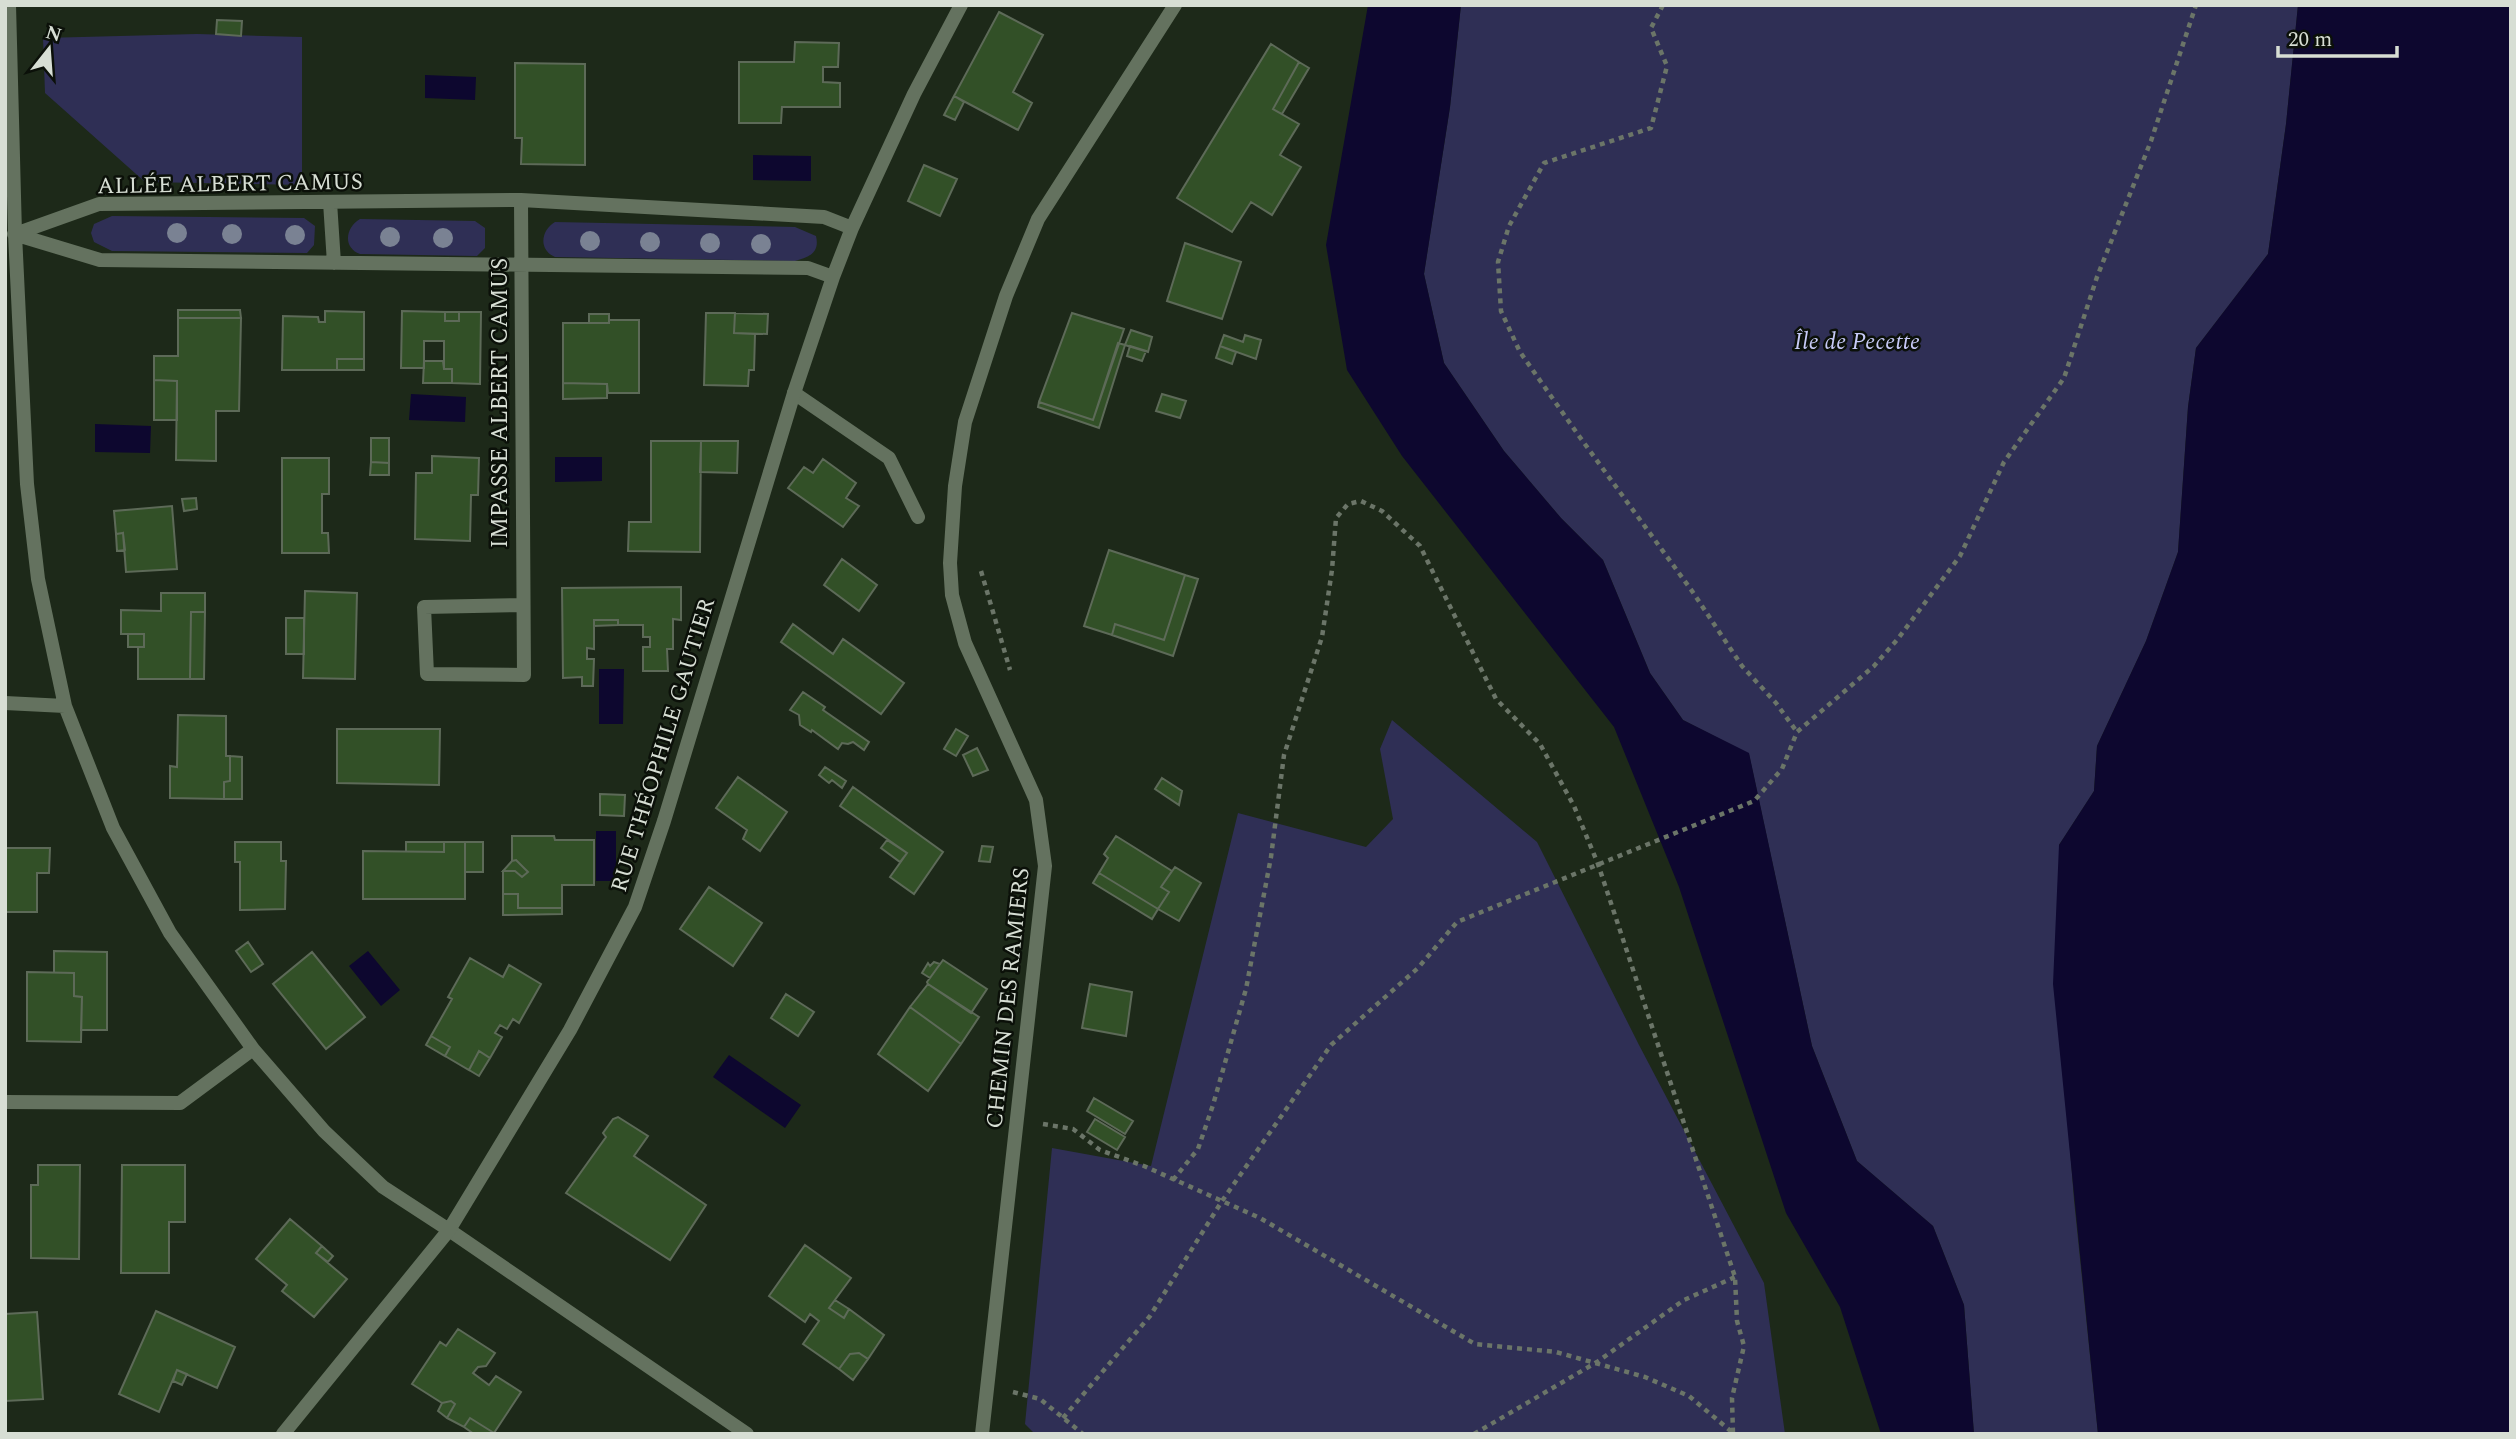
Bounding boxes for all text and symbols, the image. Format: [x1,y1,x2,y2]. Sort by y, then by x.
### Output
north arrow [14,14,84,84]
scale bar [2278,14,2397,58]
text: N [42,18,65,50]
text: 20 m [2288,24,2332,56]
street label: ALLÉE ALBERT CAMUS [97,165,363,204]
street label: IMPASSE ALBERT CAMUS [483,258,518,548]
park label: Île de Pecette [1794,325,1920,360]
street label: RUE THÉOPHILE GAUTIER [602,593,725,897]
street label: CHEMIN DES RAMIERS [977,866,1040,1130]

